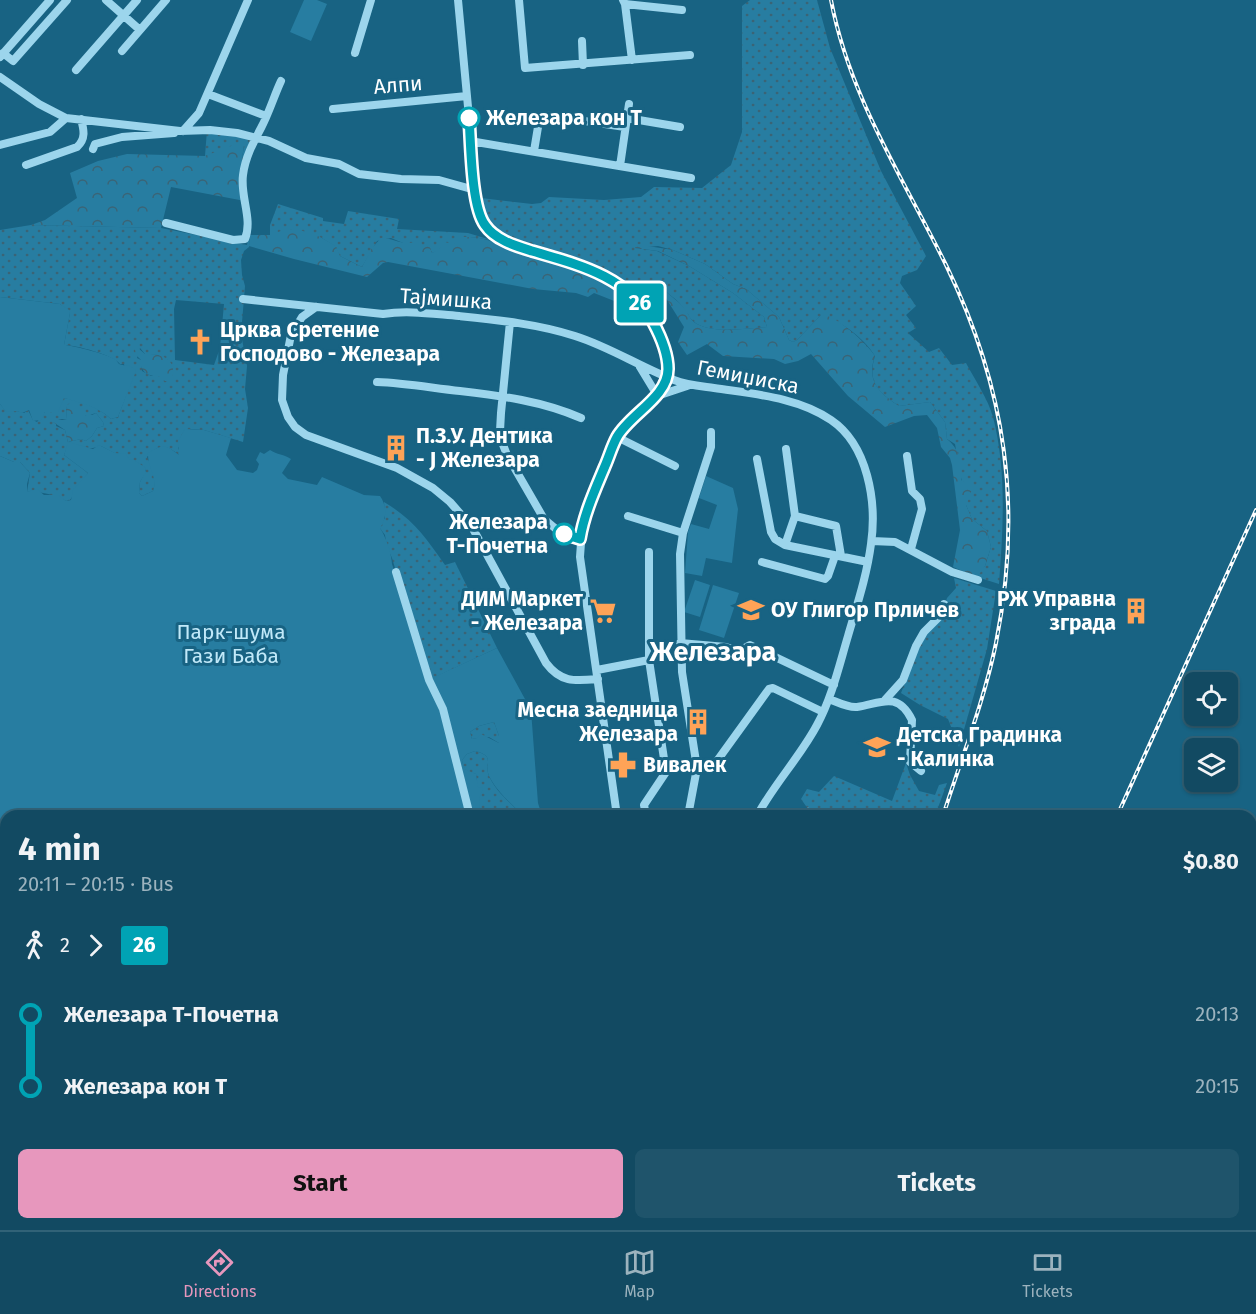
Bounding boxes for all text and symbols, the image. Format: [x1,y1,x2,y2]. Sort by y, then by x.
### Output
street label: Алпи [372,70,424,100]
place label: Железара кон Т [485,105,642,131]
marker: Железара кон Т [458,107,480,129]
street label: Тајмишка [399,283,493,315]
line badge: 26 [613,284,667,322]
text: 26 [629,290,651,316]
place label: Црква Сретение Господово - Железара [220,317,440,367]
church icon: Црква Сретение Господово - Железара [185,327,215,357]
street label: Гемиџиска [695,354,801,400]
place label: П.З.У. Дентика - Ј Железара [416,423,553,473]
building icon: П.З.У. Дентика - Ј Железара [381,433,411,463]
place label: Железара Т-Почетна [447,509,548,559]
marker: Железара Т-Почетна [553,523,575,545]
place label: ДИМ Маркет - Железара [461,586,584,636]
place label: РЖ Управна зграда [997,586,1116,636]
school or university icon: ОУ Глигор Прличев [736,595,766,625]
supermarket icon: ДИМ Маркет - Железара [588,596,618,626]
building icon: РЖ Управна зграда [1121,596,1151,626]
place label: ОУ Глигор Прличев [771,597,959,623]
park label: Парк-шума Гази Баба [176,619,286,669]
district label: Железара [649,636,777,668]
map controls [1184,672,1238,792]
button: locate [1184,672,1238,726]
place label: Месна заедница Железара [518,697,678,747]
building icon: Месна заедница Железара [683,707,713,737]
place label: Детска Градинка - Калинка [896,722,1062,772]
school or university icon: Детска Градинка - Калинка [862,732,892,762]
button: layers [1184,738,1238,792]
pharmacy icon: Вивалек [608,750,638,780]
place label: Вивалек [643,752,727,778]
text: 4 min [18,829,101,869]
text: $0.80 [1183,848,1239,875]
text: 20:11 – 20:15 · Bus [18,872,173,896]
icon: walk [18,929,51,962]
icon: forward [79,929,112,962]
text: 26 [133,932,156,958]
text: 2 [60,933,70,957]
text: Железара Т-Почетна [64,1001,279,1028]
text: 20:13 [1195,1002,1239,1026]
text: Железара кон Т [64,1073,227,1100]
text: 20:15 [1195,1074,1239,1098]
button: Start [18,1149,623,1218]
button: Tickets [635,1149,1239,1218]
tab: Directions [183,1246,257,1301]
tab: Map [623,1246,656,1301]
tab: Tickets [1022,1246,1073,1301]

